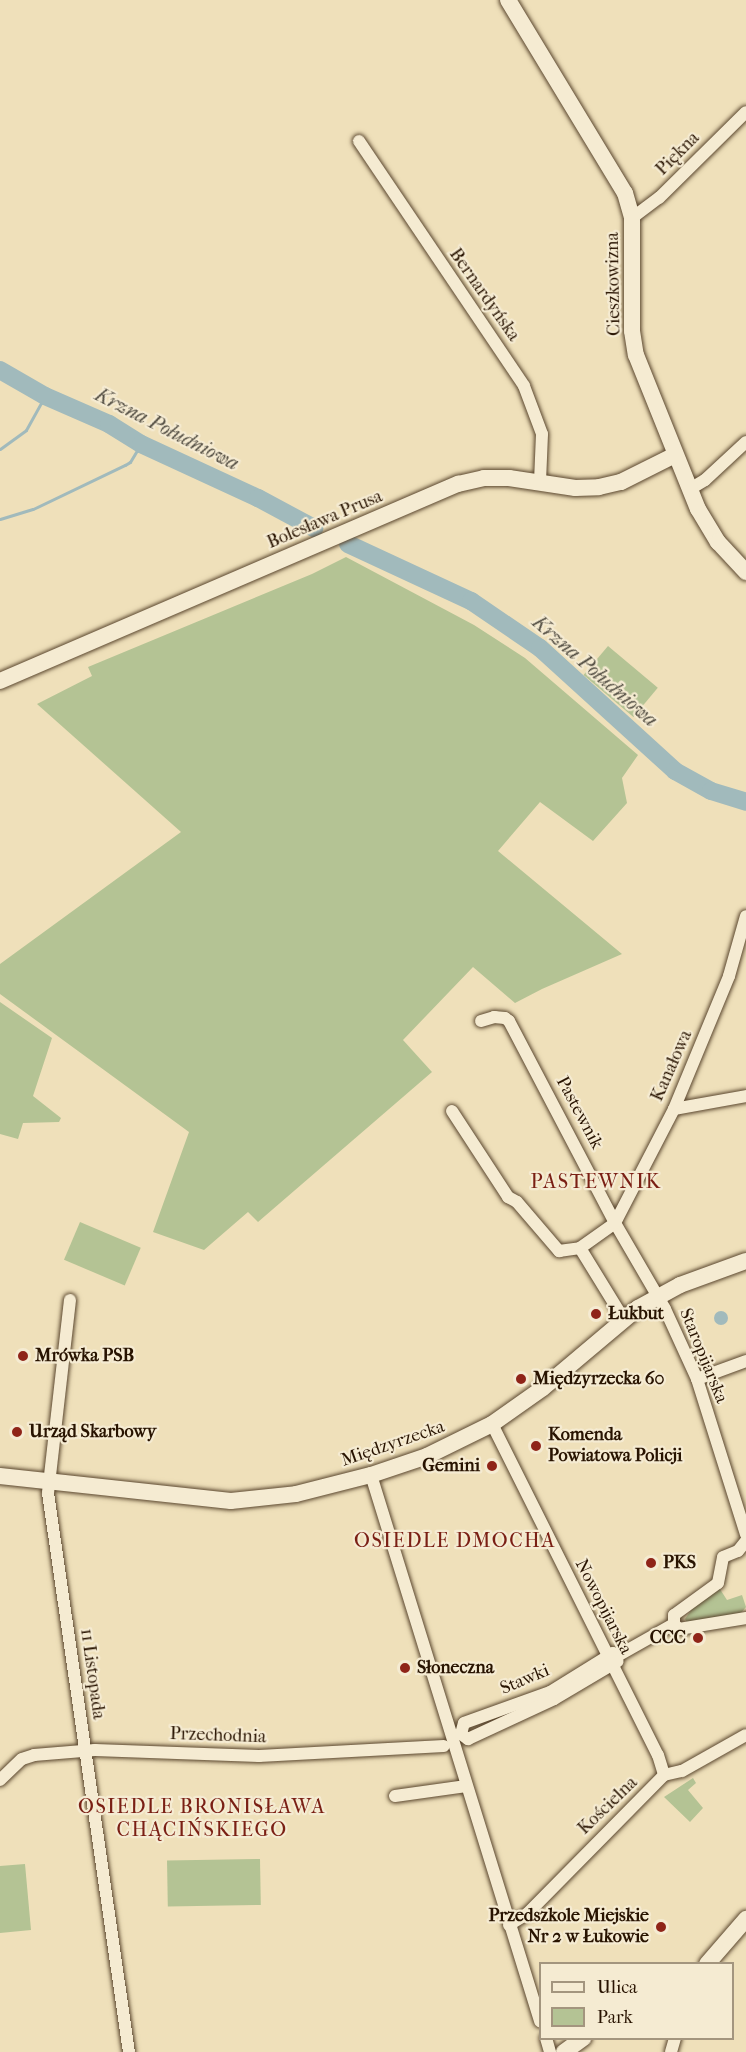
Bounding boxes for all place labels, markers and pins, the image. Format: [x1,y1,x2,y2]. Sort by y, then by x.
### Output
place label: Łukbut [608,1303,664,1325]
marker: Łukbut [589,1307,603,1321]
place label: Mrówka PSB [35,1345,134,1367]
marker: Mrówka PSB [16,1349,30,1363]
place label: Międzyrzecka 60 [533,1368,664,1390]
marker: Międzyrzecka 60 [514,1372,528,1386]
place label: Urząd Skarbowy [29,1421,156,1443]
marker: Urząd Skarbowy [10,1425,24,1439]
place label: Komenda Powiatowa Policji [548,1425,682,1468]
marker: Komenda Powiatowa Policji [529,1439,543,1453]
place label: Gemini [422,1455,480,1477]
marker: Gemini [485,1459,499,1473]
place label: PKS [663,1552,696,1574]
marker: PKS [644,1556,658,1570]
place label: CCC [650,1627,686,1649]
marker: CCC [691,1631,705,1645]
place label: Słoneczna [417,1657,494,1679]
marker: Słoneczna [398,1661,412,1675]
place label: Przedszkole Miejskie Nr 2 w Łukowie [488,1906,649,1948]
marker: Przedszkole Miejskie Nr 2 w Łukowie [654,1920,668,1934]

